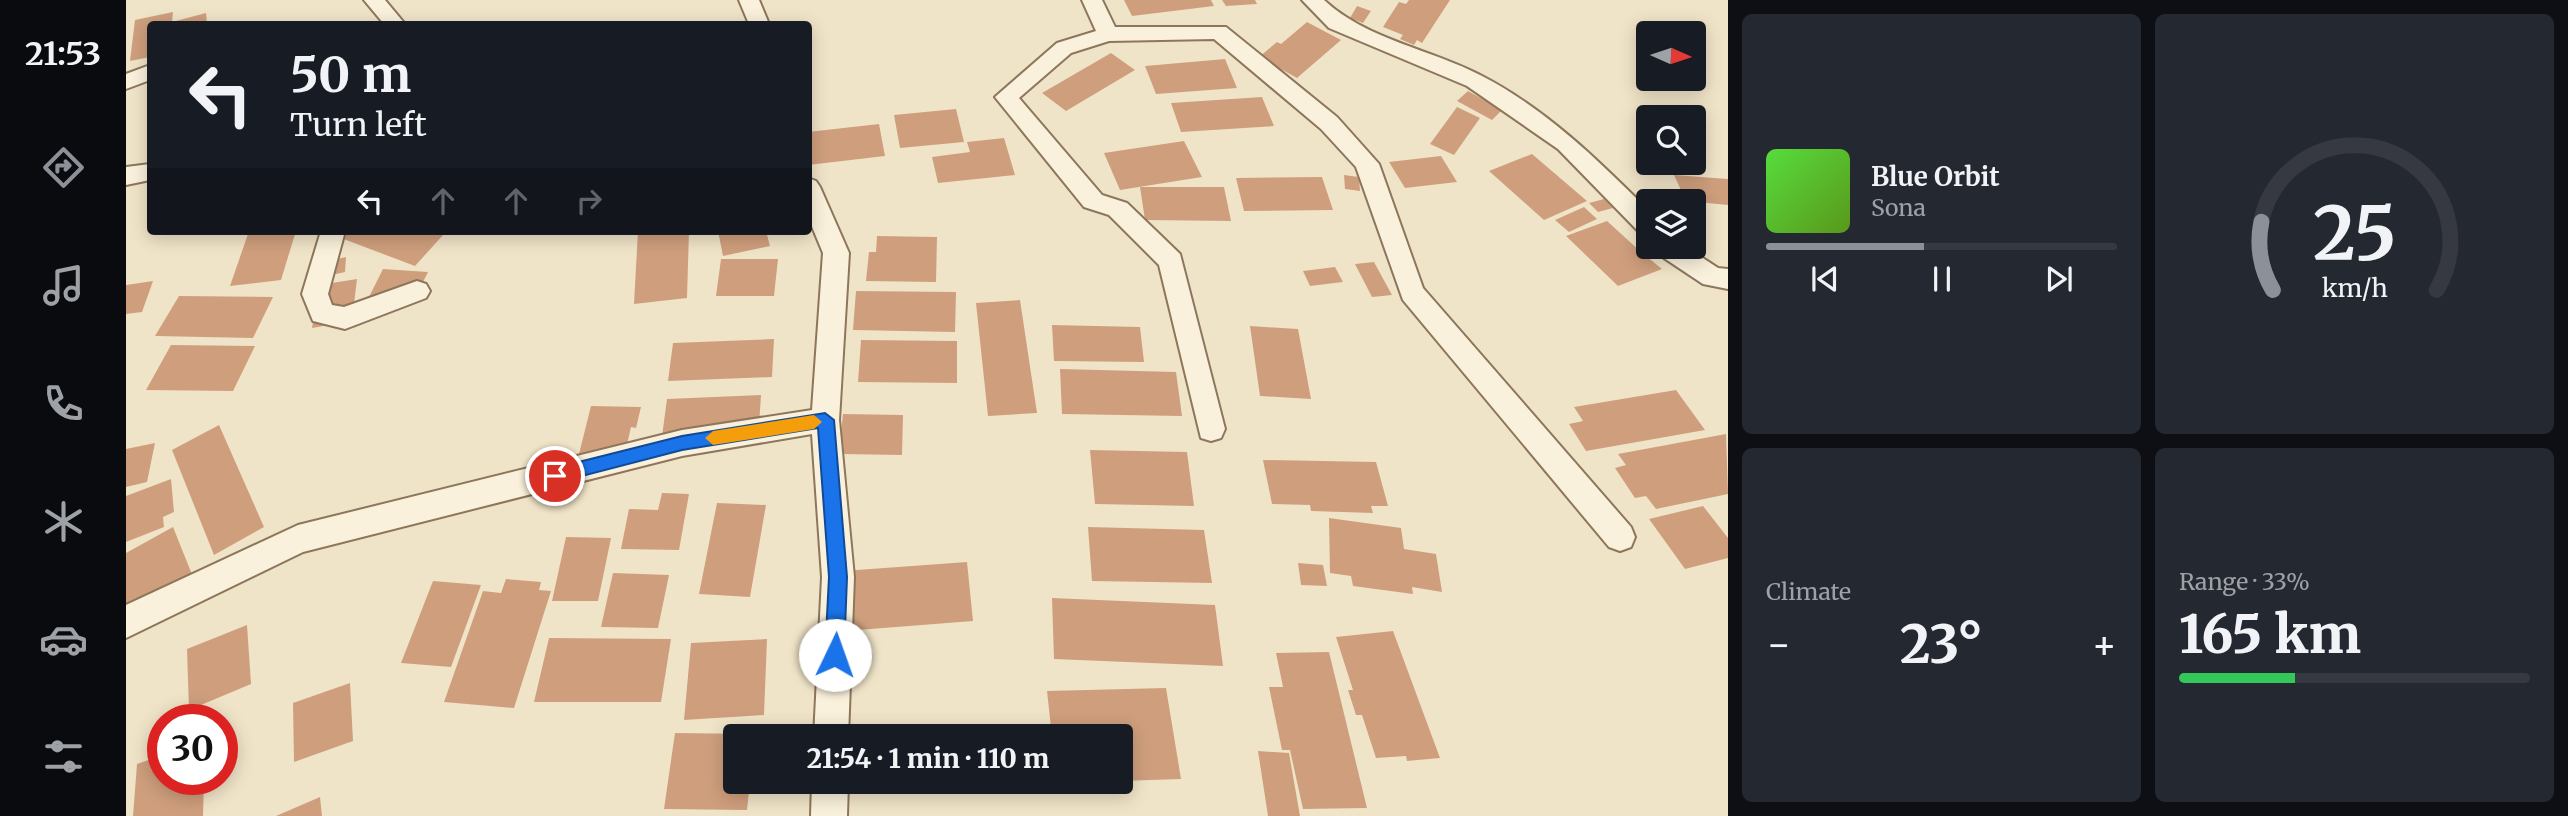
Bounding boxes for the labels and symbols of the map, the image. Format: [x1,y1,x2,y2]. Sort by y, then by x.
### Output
north arrow [1636,21,1706,91]
pin [525,446,585,506]
position arrow [798,618,872,692]
speed limit sign: 30 [147,704,238,795]

